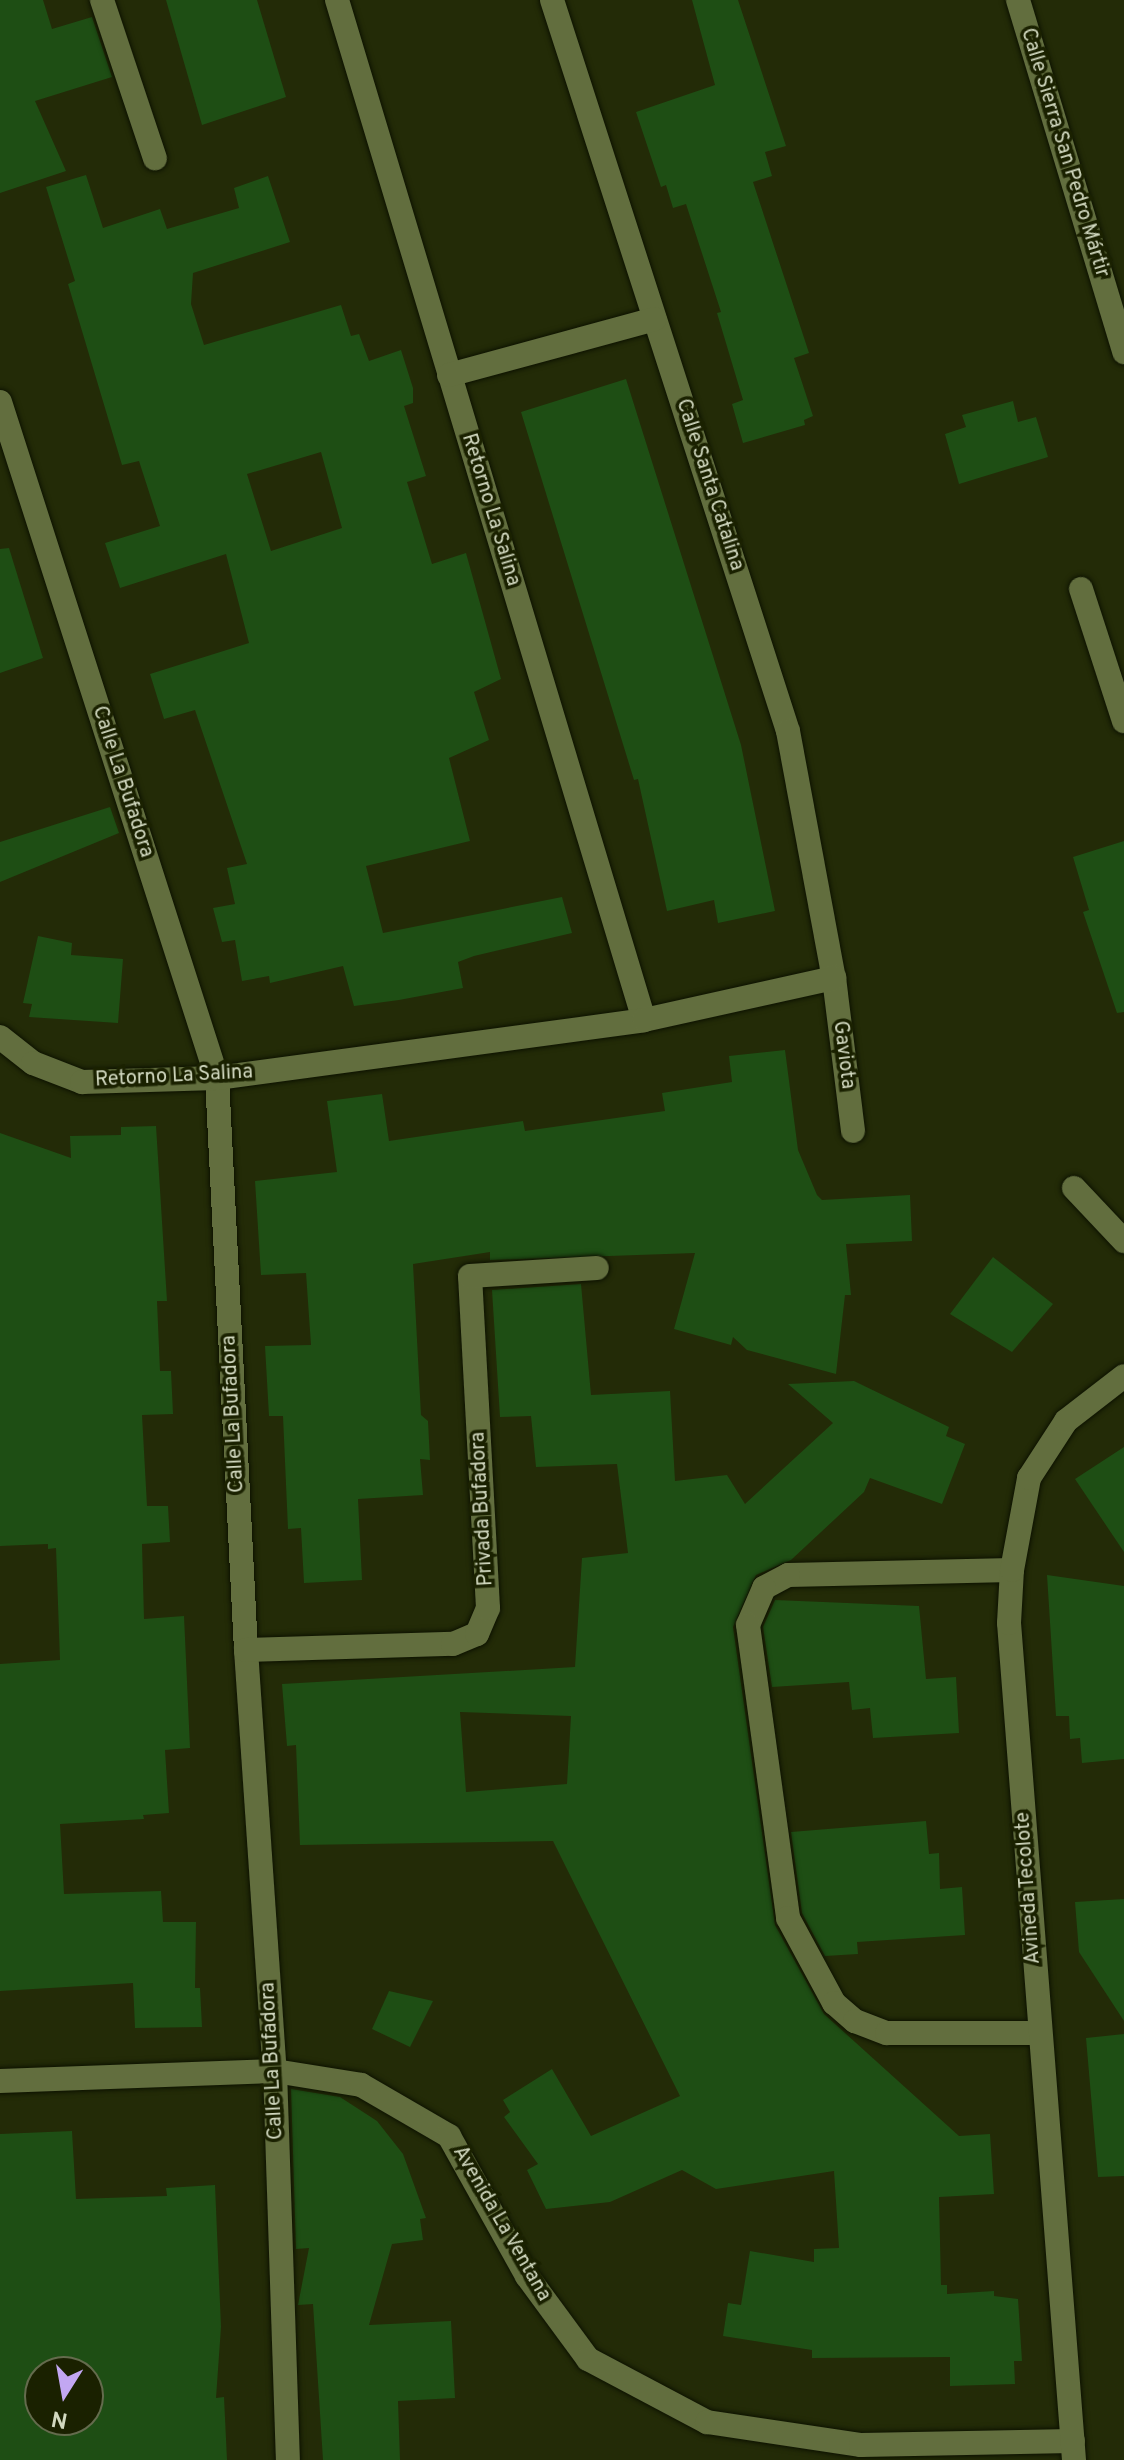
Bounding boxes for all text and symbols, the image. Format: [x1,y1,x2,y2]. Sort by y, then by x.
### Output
street label: Calle Sierra San Pedro Mártir [1015,26,1113,280]
street label: Calle Santa Catalina [670,396,748,574]
street label: Retorno La Salina [455,431,525,589]
street label: Calle La Bufadora [86,703,158,861]
street label: Gaviota [827,1020,859,1090]
street label: Retorno La Salina [94,1061,254,1093]
street label: Calle La Bufadora [218,1335,250,1493]
street label: Privada Bufadora [467,1431,499,1587]
street label: Avineda Tecolote [1012,1811,1046,1965]
street label: Calle La Bufadora [257,1982,289,2140]
street label: Avenida La Ventana [447,2142,555,2306]
north arrow [24,2356,104,2436]
text: N [49,2403,70,2433]

